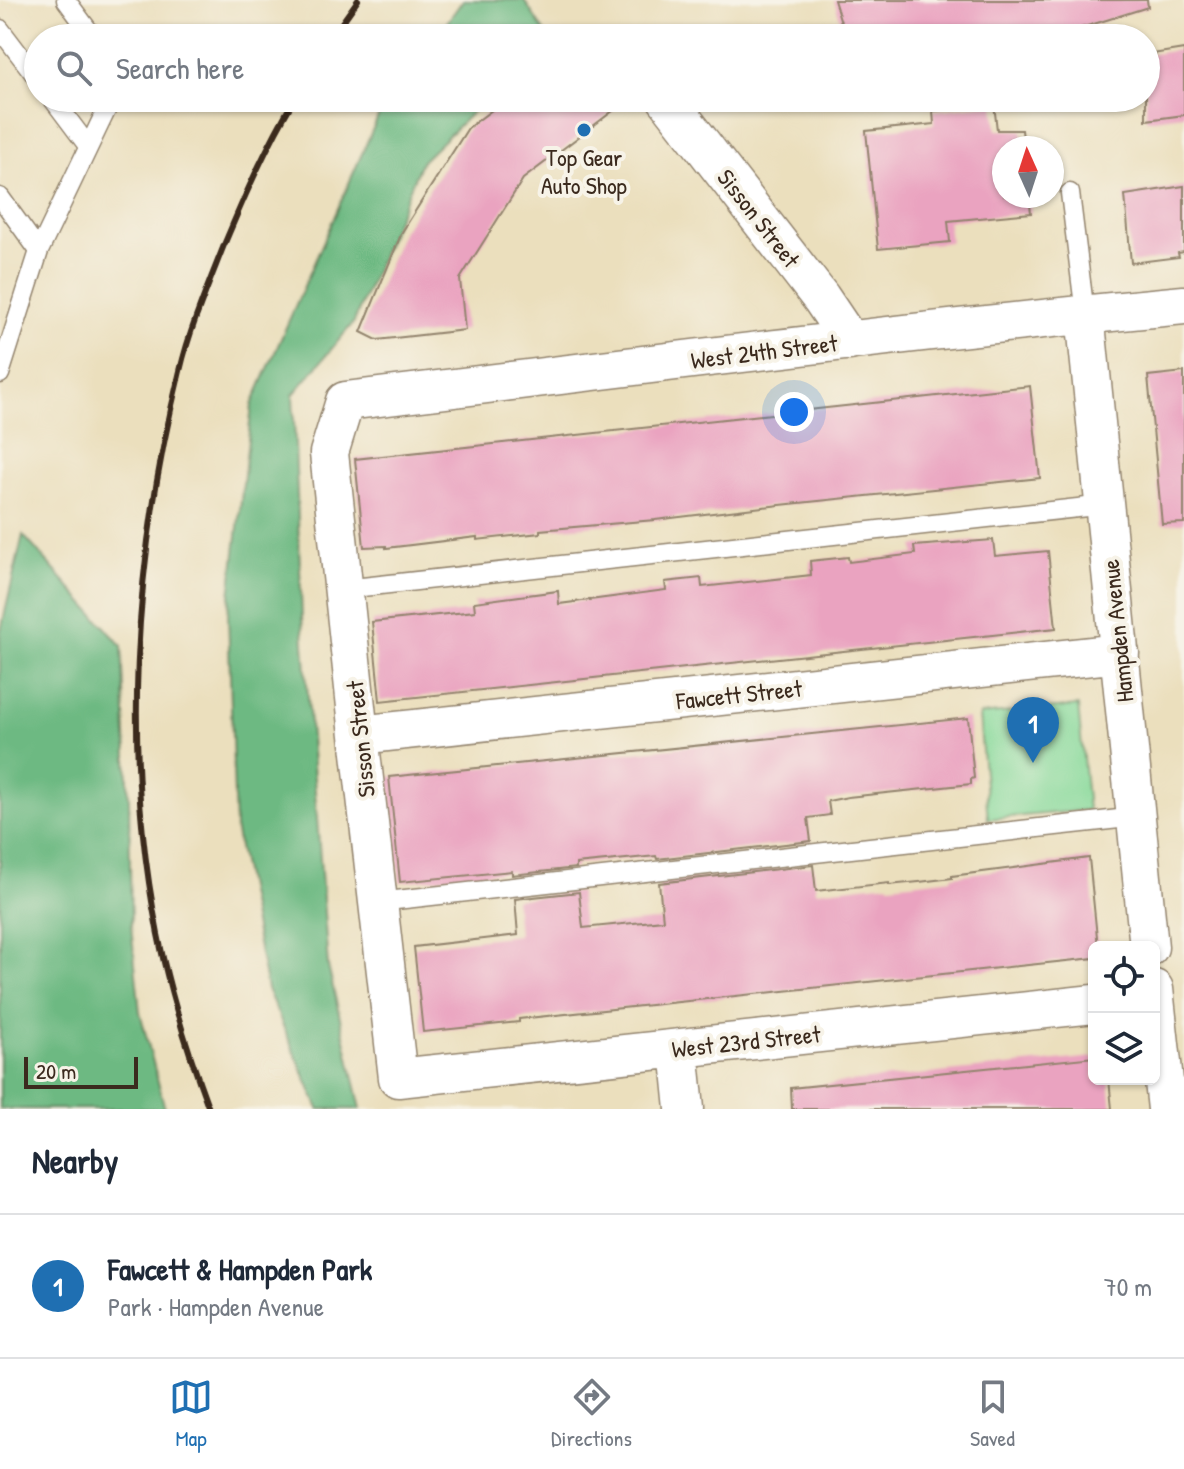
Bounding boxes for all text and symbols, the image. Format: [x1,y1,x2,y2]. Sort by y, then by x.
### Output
search box [24,24,1160,112]
icon: search [52,46,96,90]
text: Search here [116,48,244,88]
marker: Top Gear Auto Shop [575,121,593,139]
north arrow [992,136,1064,208]
place label: Top Gear Auto Shop [541,141,627,201]
street label: Sisson Street [710,162,808,274]
street label: West 24th Street [689,326,840,376]
your location [774,392,814,432]
street label: Hampden Avenue [1094,558,1140,704]
street label: Fawcett Street [674,671,804,717]
street label: Sisson Street [338,679,382,799]
pin: 1 [1007,697,1059,763]
map controls [1088,941,1160,1085]
button: locate [1088,941,1160,1013]
button: layers [1088,1013,1160,1085]
street label: West 23rd Street [670,1017,823,1065]
scale bar [24,1053,138,1089]
text: 20 m [36,1056,76,1086]
text: Nearby [32,1138,118,1184]
text: Fawcett & Hampden Park [108,1249,372,1289]
text: 1 [53,1269,63,1304]
text: 70 m [1104,1269,1152,1304]
text: Park · Hampden Avenue [108,1289,324,1324]
tab: Map [169,1375,213,1453]
tab: Directions [551,1375,632,1453]
tab: Saved [970,1375,1015,1453]

